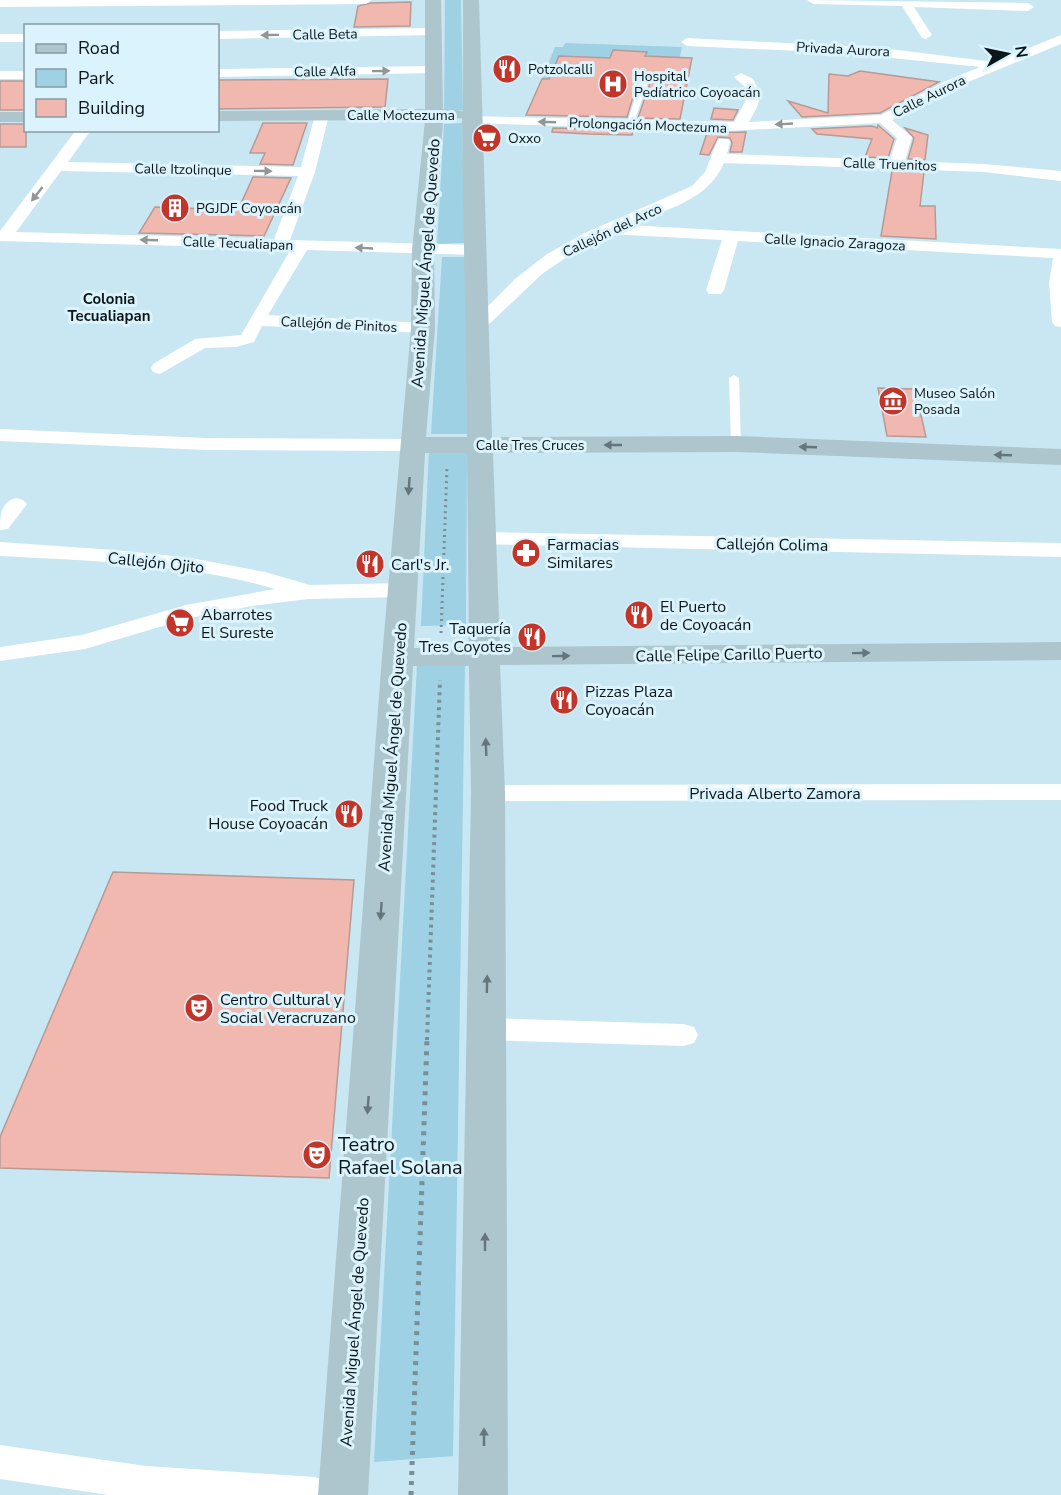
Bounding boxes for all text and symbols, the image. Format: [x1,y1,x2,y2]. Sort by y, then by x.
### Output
legend [24,24,219,132]
street label: Calle Beta [292,24,358,45]
north arrow [977,24,1037,84]
one-way arrow [260,30,279,39]
text: Road [78,36,120,60]
street label: Privada Aurora [796,38,890,61]
text: N [1009,44,1033,59]
restaurant icon: Potzolcalli [491,53,523,85]
place label: Potzolcalli [528,60,593,79]
street label: Calle Alfa [294,61,356,82]
text: Park [78,66,115,90]
one-way arrow [371,66,390,76]
place label: Hospital Pedíatrico Coyoacán [634,67,760,102]
hospital icon: Hospital Pedíatrico Coyoacán [597,68,629,100]
street label: Calle Aurora [890,71,969,122]
text: Building [78,96,145,120]
street label: Calle Moctezuma [347,106,455,125]
street label: Prolongación Moctezuma [569,113,727,138]
one-way arrow [538,117,557,126]
one-way arrow [775,120,794,129]
supermarket icon: Oxxo [471,122,503,154]
place label: Oxxo [508,129,541,148]
street label: Avenida Miguel Ángel de Quevedo [406,138,446,388]
street label: Calle Truenitos [843,153,938,176]
street label: Calle Itzolinque [134,159,232,180]
one-way arrow [254,167,273,176]
one-way arrow [30,186,43,202]
building icon: PGJDF Coyoacán [159,192,191,224]
place label: PGJDF Coyoacán [196,199,302,218]
street label: Callejón del Arco [559,199,665,262]
street label: Calle Ignacio Zaragoza [764,229,906,256]
street label: Calle Tecualiapan [182,232,294,255]
one-way arrow [139,235,158,245]
one-way arrow [355,243,374,252]
district label: Colonia Tecualiapan [67,289,151,326]
street label: Callejón de Pinitos [280,312,398,337]
place label: Museo Salón Posada [914,384,995,419]
museum icon: Museo Salón Posada [877,385,909,417]
street label: Calle Tres Cruces [476,436,585,455]
one-way arrow [603,440,622,450]
one-way arrow [798,442,817,451]
one-way arrow [993,450,1012,459]
one-way arrow [404,476,414,495]
street label: Callejón Colima [716,533,828,557]
place label: Farmacias Similares [547,534,619,574]
pharmacy icon: Farmacias Similares [510,537,542,569]
street label: Callejón Ojito [107,547,205,579]
restaurant icon: Carl's Jr. [354,548,386,580]
place label: Carl's Jr. [391,554,449,576]
place label: El Puerto de Coyoacán [660,596,751,636]
restaurant icon: El Puerto de Coyoacán [623,599,655,631]
place label: Abarrotes El Sureste [201,604,274,644]
supermarket icon: Abarrotes El Sureste [164,607,196,639]
place label: Taquería Tres Coyotes [419,618,511,658]
restaurant icon: Taquería Tres Coyotes [516,621,548,653]
street label: Avenida Miguel Ángel de Quevedo [373,622,413,872]
street label: Calle Felipe Carillo Puerto [635,642,823,668]
one-way arrow [851,648,870,658]
one-way arrow [551,651,570,661]
place label: Pizzas Plaza Coyoacán [585,681,673,721]
restaurant icon: Pizzas Plaza Coyoacán [548,684,580,716]
one-way arrow [482,737,491,756]
street label: Privada Alberto Zamora [689,783,861,805]
place label: Food Truck House Coyoacán [208,795,329,835]
restaurant icon: Food Truck House Coyoacán [333,798,365,830]
one-way arrow [376,901,385,920]
one-way arrow [482,974,492,993]
place label: Centro Cultural y Social Veracruzano [220,989,356,1029]
theatre icon: Centro Cultural y Social Veracruzano [183,992,215,1024]
one-way arrow [363,1096,373,1115]
place label: Teatro Rafael Solana [338,1131,463,1181]
theatre icon: Teatro Rafael Solana [301,1139,333,1171]
street label: Avenida Miguel Ángel de Quevedo [335,1197,375,1447]
one-way arrow [480,1232,490,1251]
one-way arrow [479,1427,489,1446]

